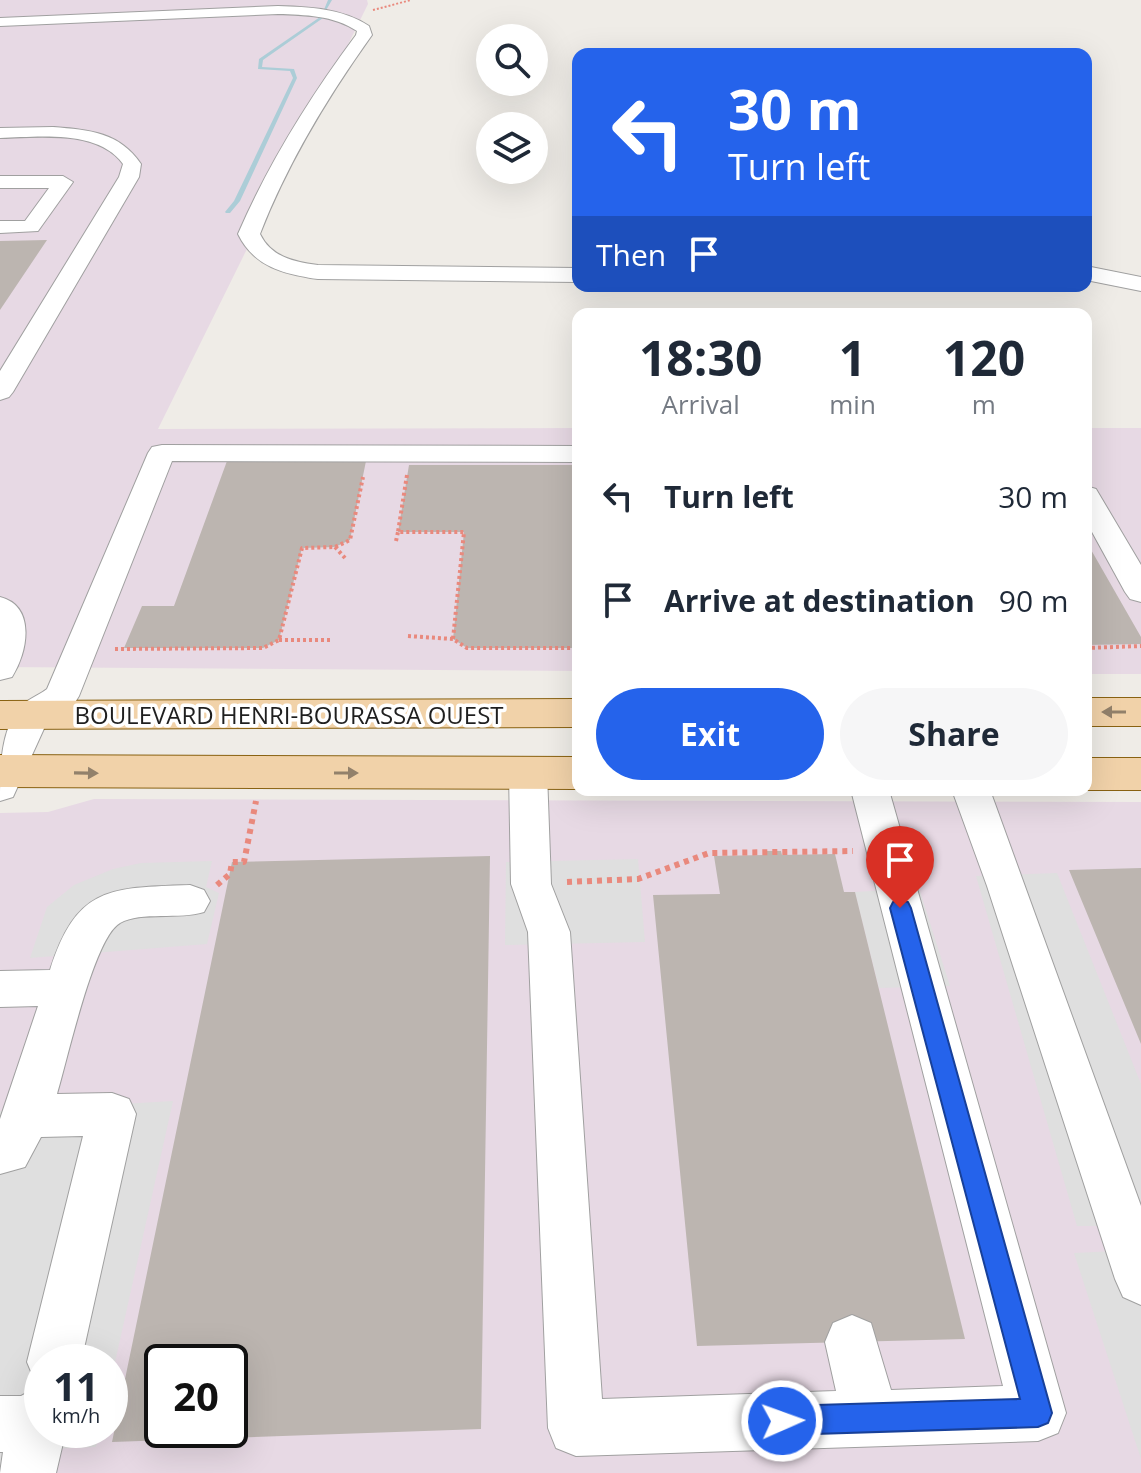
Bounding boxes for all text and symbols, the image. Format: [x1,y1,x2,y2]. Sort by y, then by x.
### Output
map controls [476,24,548,184]
button: search [476,24,548,96]
text: 30 m [728,70,862,146]
icon: left [596,80,700,184]
button: layers [476,112,548,184]
text: Turn left [728,142,870,191]
icon: arrive [682,232,726,276]
text: Then [596,234,666,275]
text: 18:30 [639,325,762,390]
text: 1 [839,325,866,390]
text: 120 [943,325,1025,390]
text: Arrival [661,386,740,422]
text: min [829,386,876,422]
text: m [972,386,996,422]
icon: left [596,474,640,518]
text: Turn left [664,476,794,517]
text: 30 m [998,476,1068,517]
icon: arrive [596,578,640,622]
text: Arrive at destination [664,580,975,621]
text: 90 m [999,580,1069,621]
button: Exit [596,688,824,780]
button: Share [840,688,1068,780]
street label: BOULEVARD HENRI-BOURASSA OUEST [74,698,504,731]
one-way arrow [1100,706,1126,718]
one-way arrow [74,766,99,779]
one-way arrow [334,767,359,779]
pin [866,826,934,908]
icon: arrive [878,838,922,882]
speed limit sign: 20 [144,1344,248,1448]
text: 11 [53,1358,99,1413]
position arrow [740,1379,824,1463]
text: km/h [52,1402,100,1429]

